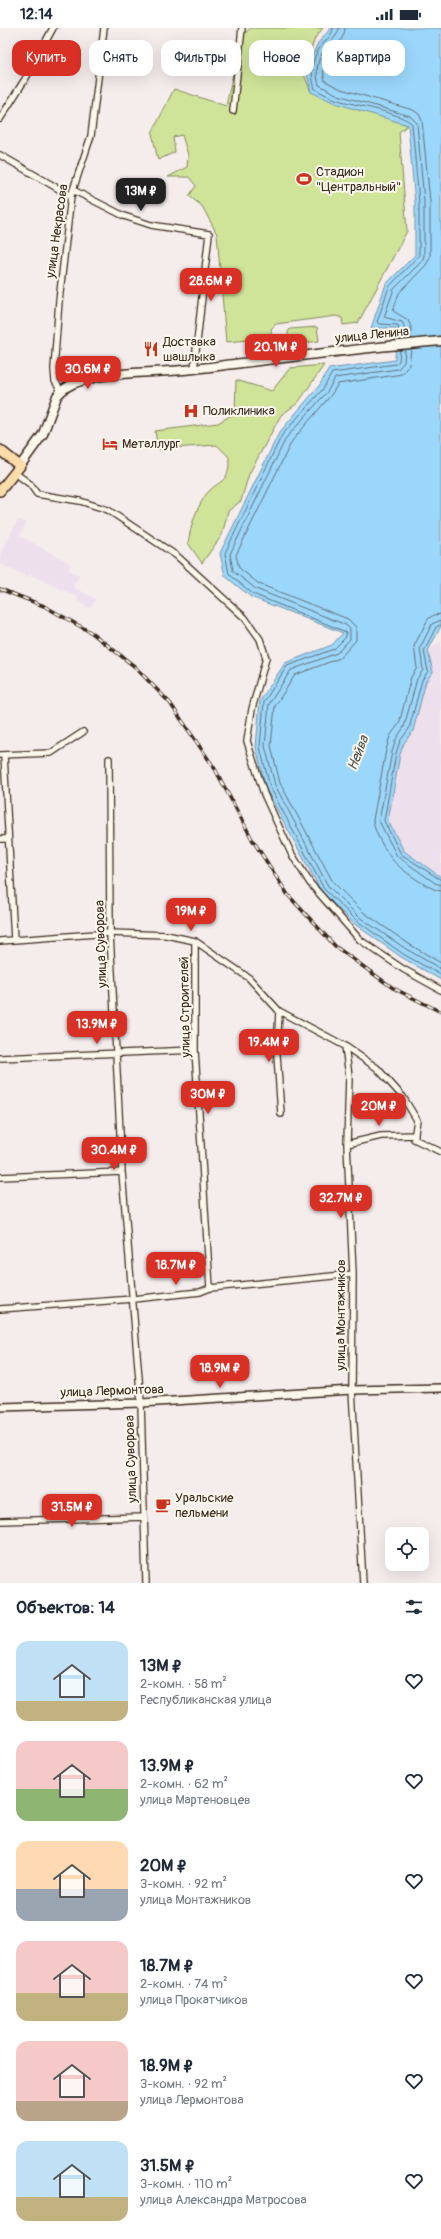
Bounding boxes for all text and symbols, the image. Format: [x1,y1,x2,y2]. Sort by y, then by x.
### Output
text: 12:14 [20,5,53,24]
chip: Купить [12,40,81,76]
chip: Снять [89,40,153,76]
chip: Фильтры [161,40,241,76]
chip: Новое [249,40,314,76]
chip: Квартира [322,40,405,76]
place label: Стадион "Центральный" [316,164,401,195]
sports icon: Стадион "Центральный" [295,170,313,188]
pin: 13M ₽ [113,178,169,212]
street label: улица Некрасова [42,183,72,280]
text: 13M ₽ [125,183,157,199]
pin: 28.6M ₽ [174,268,248,302]
text: 28.6M ₽ [189,273,233,289]
street label: улица Ленина [333,323,410,347]
place label: Доставка шашлыка [162,334,216,365]
pin: 20.1M ₽ [239,334,313,368]
text: 20.1M ₽ [254,339,298,355]
restaurant icon: Доставка шашлыка [142,340,160,358]
pin: 30.6M ₽ [51,356,125,390]
text: 30.6M ₽ [65,361,111,377]
hospital icon: Поликлиника [182,402,200,420]
place label: Поликлиника [203,403,275,419]
hotel icon: Металлург [101,435,119,453]
place label: Металлург [122,436,181,452]
water label: Нейва [344,732,373,773]
pin: 19M ₽ [163,898,219,932]
street label: улица Суворова [91,900,111,989]
text: 19M ₽ [175,903,207,919]
street label: улица Строителей [176,956,194,1059]
pin: 13.9M ₽ [60,1011,134,1045]
text: 13.9M ₽ [76,1016,118,1032]
pin: 19.4M ₽ [232,1029,306,1063]
text: 19.4M ₽ [248,1034,290,1050]
pin: 30M ₽ [180,1081,236,1115]
text: 30M ₽ [190,1086,226,1102]
pin: 20M ₽ [351,1093,407,1127]
text: 20M ₽ [361,1098,397,1114]
pin: 30.4M ₽ [77,1137,151,1171]
text: 30.4M ₽ [91,1142,137,1158]
pin: 32.7M ₽ [304,1185,378,1219]
text: 32.7M ₽ [319,1190,363,1206]
pin: 18.7M ₽ [139,1252,213,1286]
text: 18.7M ₽ [155,1257,197,1273]
street label: улица Монтажников [333,1259,349,1372]
pin: 18.9M ₽ [183,1355,257,1389]
text: 18.9M ₽ [199,1360,241,1376]
street label: улица Лермонтова [59,1381,164,1401]
street label: улица Суворова [121,1415,141,1504]
place label: Уральские пельмени [175,1490,234,1521]
pin: 31.5M ₽ [35,1494,109,1528]
cafe icon: Уральские пельмени [154,1496,172,1514]
text: 31.5M ₽ [51,1499,93,1515]
map controls [385,1527,429,1571]
button: locate [385,1527,429,1571]
icon: filters [403,1596,425,1618]
text: Объектов: 14 [16,1597,115,1618]
text: 13M ₽ [140,1655,182,1676]
icon: home [48,1657,96,1705]
icon: heart [403,1670,425,1692]
text: 2-комн. · 58 m² [140,1676,227,1692]
text: Республиканская улица [140,1692,272,1708]
text: 13.9M ₽ [140,1755,195,1776]
icon: home [48,1757,96,1805]
icon: heart [403,1770,425,1792]
text: 2-комн. · 62 m² [140,1776,228,1792]
text: улица Мартеновцев [140,1792,250,1808]
text: 20M ₽ [140,1855,187,1876]
icon: home [48,1857,96,1905]
icon: heart [403,1870,425,1892]
text: 3-комн. · 92 m² [140,1876,227,1892]
text: улица Монтажников [140,1892,251,1908]
text: 18.7M ₽ [140,1955,194,1976]
icon: home [48,1957,96,2005]
icon: heart [403,1970,425,1992]
text: 2-комн. · 74 m² [140,1976,227,1992]
text: улица Прокатчиков [140,1992,248,2008]
text: 18.9M ₽ [140,2055,194,2076]
icon: home [48,2057,96,2105]
icon: heart [403,2070,425,2092]
text: 3-комн. · 92 m² [140,2076,227,2092]
text: улица Лермонтова [140,2092,244,2108]
text: 31.5M ₽ [140,2155,195,2176]
icon: home [48,2157,96,2205]
icon: heart [403,2170,425,2192]
text: 3-комн. · 110 m² [140,2176,232,2192]
text: улица Александра Матросова [140,2192,307,2208]

